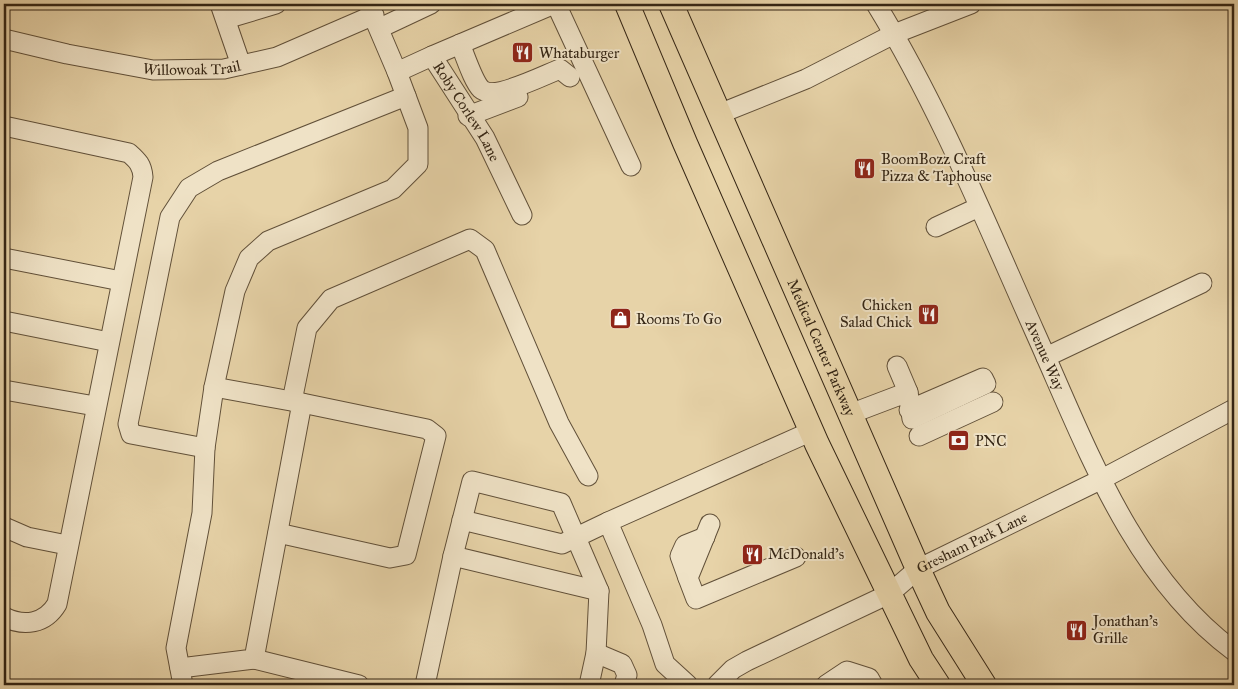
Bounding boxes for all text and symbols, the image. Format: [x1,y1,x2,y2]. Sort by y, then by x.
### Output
restaurant icon: Whataburger [511,41,535,65]
place label: Whataburger [539,44,620,62]
street label: Willowoak Trail [141,56,243,80]
street label: Roby Corlew Lane [429,58,504,164]
place label: BoomBozz Craft Pizza & Taphouse [881,150,992,185]
restaurant icon: BoomBozz Craft Pizza & Taphouse [853,156,877,180]
street label: Medical Center Parkway [783,276,860,420]
place label: Chicken Salad Chick [840,296,912,331]
restaurant icon: Chicken Salad Chick [916,302,940,326]
shop icon: Rooms To Go [608,307,632,331]
place label: Rooms To Go [636,310,722,328]
street label: Avenue Way [1021,316,1069,394]
bank icon: PNC [947,429,971,453]
place label: PNC [975,432,1006,450]
street label: Gresham Park Lane [914,508,1030,577]
restaurant icon: McDonald's [740,542,764,566]
place label: McDonald's [768,545,844,563]
place label: Jonathan’s Grille [1091,612,1158,647]
restaurant icon: Jonathan’s Grille [1065,618,1089,642]

